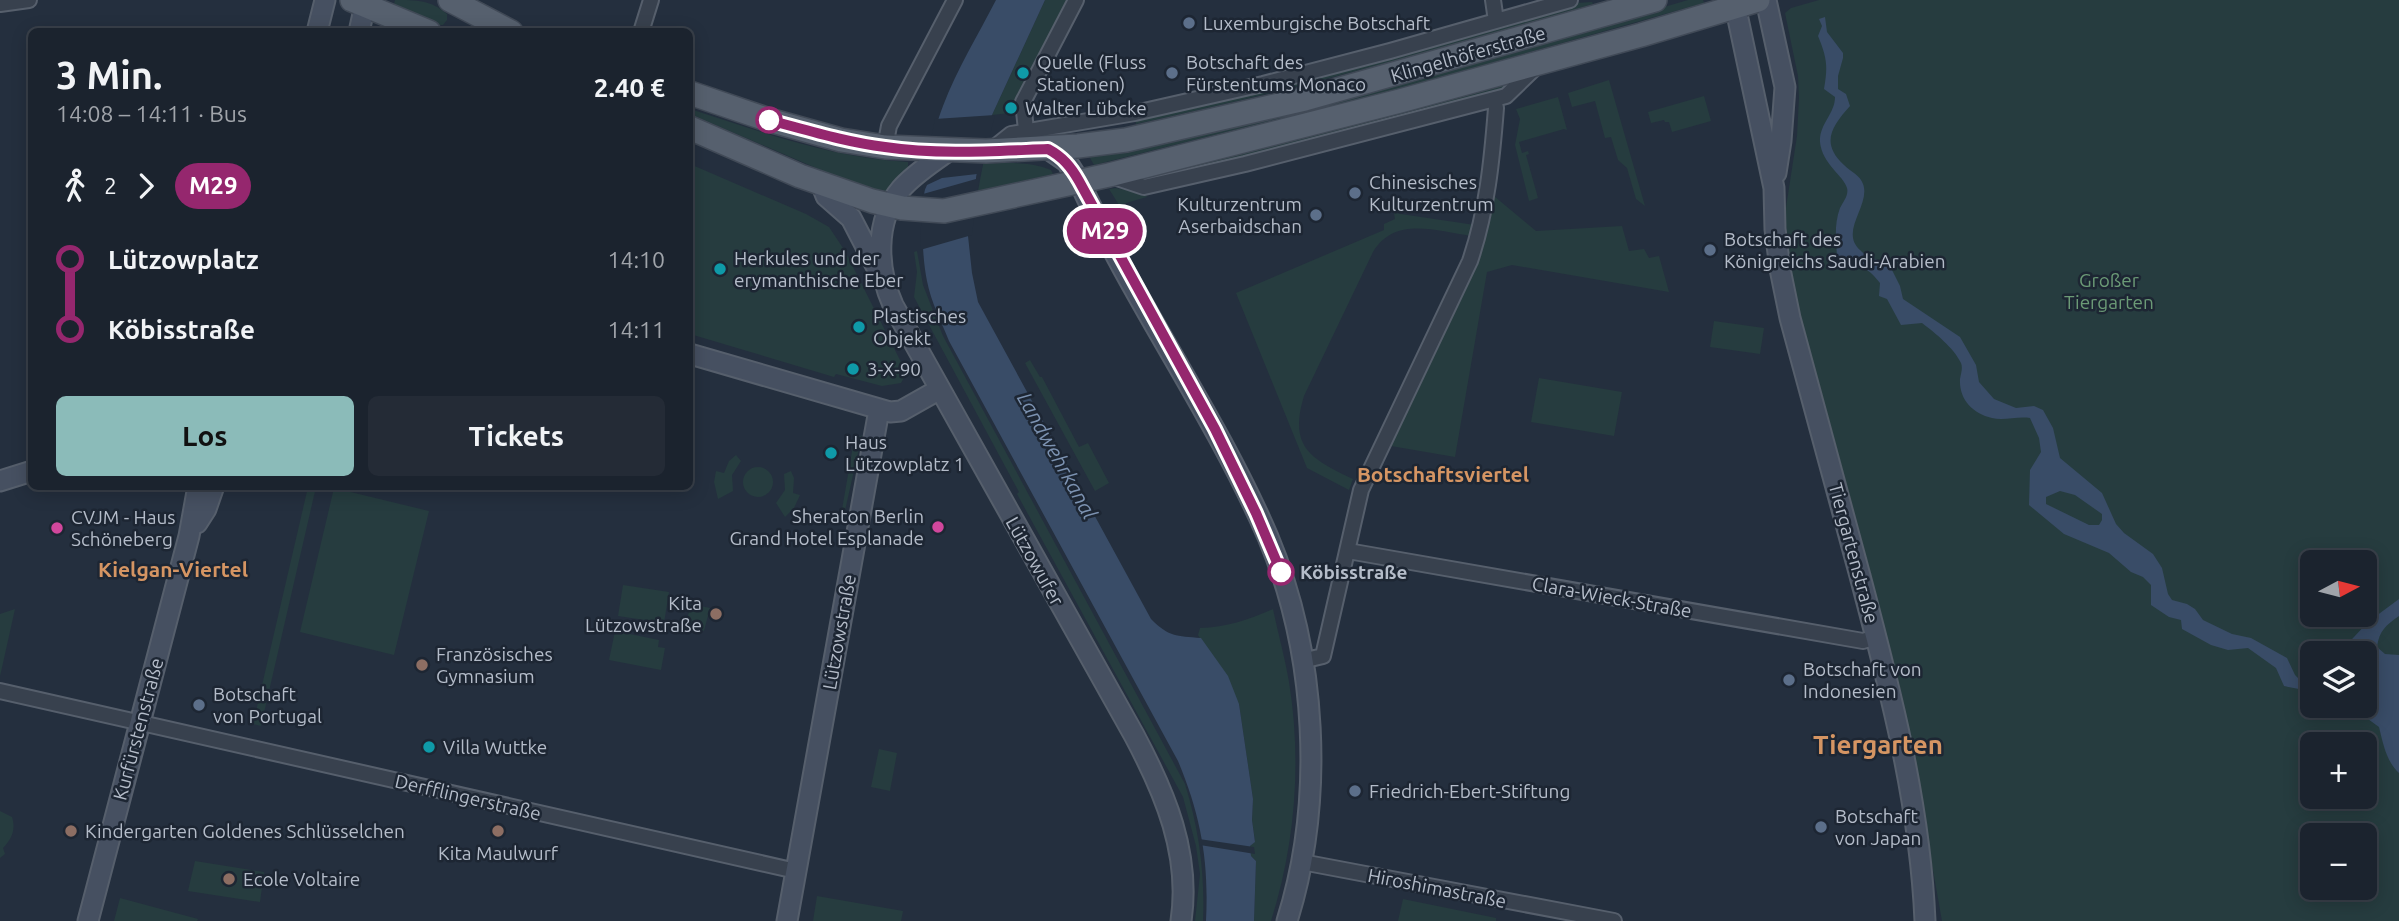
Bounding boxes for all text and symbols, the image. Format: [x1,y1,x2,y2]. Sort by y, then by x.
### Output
place label: Luxemburgische Botschaft [1203,12,1431,34]
marker: Luxemburgische Botschaft [1181,15,1197,31]
street label: Klingelhöferstraße [1388,21,1548,87]
place label: Quelle (Fluss Stationen) [1037,51,1146,95]
place label: Botschaft des Fürstentums Monaco [1186,51,1366,95]
text: 3 Min. [56,54,162,96]
marker: Quelle (Fluss Stationen) [1015,65,1031,81]
marker: Botschaft des Fürstentums Monaco [1164,65,1180,81]
text: 2.40 € [594,73,665,102]
place label: Walter Lübcke [1025,97,1147,119]
marker: Walter Lübcke [1003,100,1019,116]
text: 14:08 – 14:11 · Bus [56,101,247,126]
unlabelled marker [756,107,782,133]
icon: walk [56,167,94,205]
icon: forward [127,167,165,205]
place label: Chinesisches Kulturzentrum [1369,171,1494,215]
text: M29 [189,172,237,199]
text: 2 [104,173,117,198]
marker: Chinesisches Kulturzentrum [1347,185,1363,201]
place label: Kulturzentrum Aserbaidschan [1177,193,1302,237]
marker: Kulturzentrum Aserbaidschan [1308,207,1324,223]
line badge: M29 [1065,208,1145,254]
text: M29 [1081,217,1129,244]
place label: Botschaft des Königreichs Saudi-Arabien [1724,228,1946,272]
marker: Botschaft des Königreichs Saudi-Arabien [1702,242,1718,258]
text: Lützowplatz [108,245,259,274]
text: 14:10 [607,247,665,272]
place label: Herkules und der erymanthische Eber [734,247,903,291]
marker: Herkules und der erymanthische Eber [712,261,728,277]
park label: Großer Tiergarten [2064,269,2154,313]
place label: Plastisches Objekt [873,305,966,349]
text: Köbisstraße [108,315,255,344]
text: 14:11 [607,317,665,342]
marker: Plastisches Objekt [851,319,867,335]
place label: 3-X-90 [867,358,921,380]
marker: 3-X-90 [845,361,861,377]
water label: Landwehrkanal [1013,388,1103,523]
button: Los [56,396,354,476]
button: Tickets [368,396,665,476]
place label: Haus Lützowplatz 1 [845,431,965,475]
marker: Haus Lützowplatz 1 [823,445,839,461]
district label: Botschaftsviertel [1357,462,1529,486]
street label: Tiergartenstraße [1825,480,1883,626]
place label: Sheraton Berlin Grand Hotel Esplanade [730,505,924,549]
place label: CVJM - Haus Schöneberg [71,506,176,550]
street label: Lützowufer [1002,513,1068,609]
marker: Sheraton Berlin Grand Hotel Esplanade [930,519,946,535]
marker: CVJM - Haus Schöneberg [49,520,65,536]
north arrow [2300,550,2376,626]
map controls [2300,550,2377,900]
district label: Kielgan-Viertel [98,557,248,581]
marker: Köbisstraße [1268,559,1294,585]
place label: Köbisstraße [1300,561,1407,583]
street label: Lützowstraße [818,572,860,692]
street label: Clara-Wieck-Straße [1530,572,1694,622]
place label: Kita Lützowstraße [585,592,702,636]
marker: Kita Lützowstraße [708,606,724,622]
button: layers [2300,641,2377,718]
place label: Französisches Gymnasium [436,643,553,687]
street label: Kurfürstenstraße [108,655,168,803]
marker: Französisches Gymnasium [414,657,430,673]
place label: Botschaft von Indonesien [1803,658,1922,702]
marker: Botschaft von Indonesien [1781,672,1797,688]
place label: Botschaft von Portugal [213,683,322,727]
marker: Botschaft von Portugal [191,697,207,713]
district label: Tiergarten [1813,730,1943,759]
button: + [2300,732,2377,809]
place label: Villa Wuttke [443,736,547,758]
marker: Villa Wuttke [421,739,437,755]
street label: Derfflingerstraße [393,769,543,825]
place label: Friedrich-Ebert-Stiftung [1369,780,1570,802]
marker: Friedrich-Ebert-Stiftung [1347,783,1363,799]
place label: Botschaft von Japan [1835,805,1921,849]
marker: Botschaft von Japan [1813,819,1829,835]
place label: Kindergarten Goldenes Schlüsselchen [85,820,405,842]
marker: Kindergarten Goldenes Schlüsselchen [63,823,79,839]
marker: Kita Maulwurf [490,823,506,839]
button: − [2300,823,2377,900]
place label: Kita Maulwurf [438,842,559,864]
street label: Hiroshimastraße [1366,864,1508,912]
place label: Ecole Voltaire [243,868,360,890]
marker: Ecole Voltaire [221,871,237,887]

